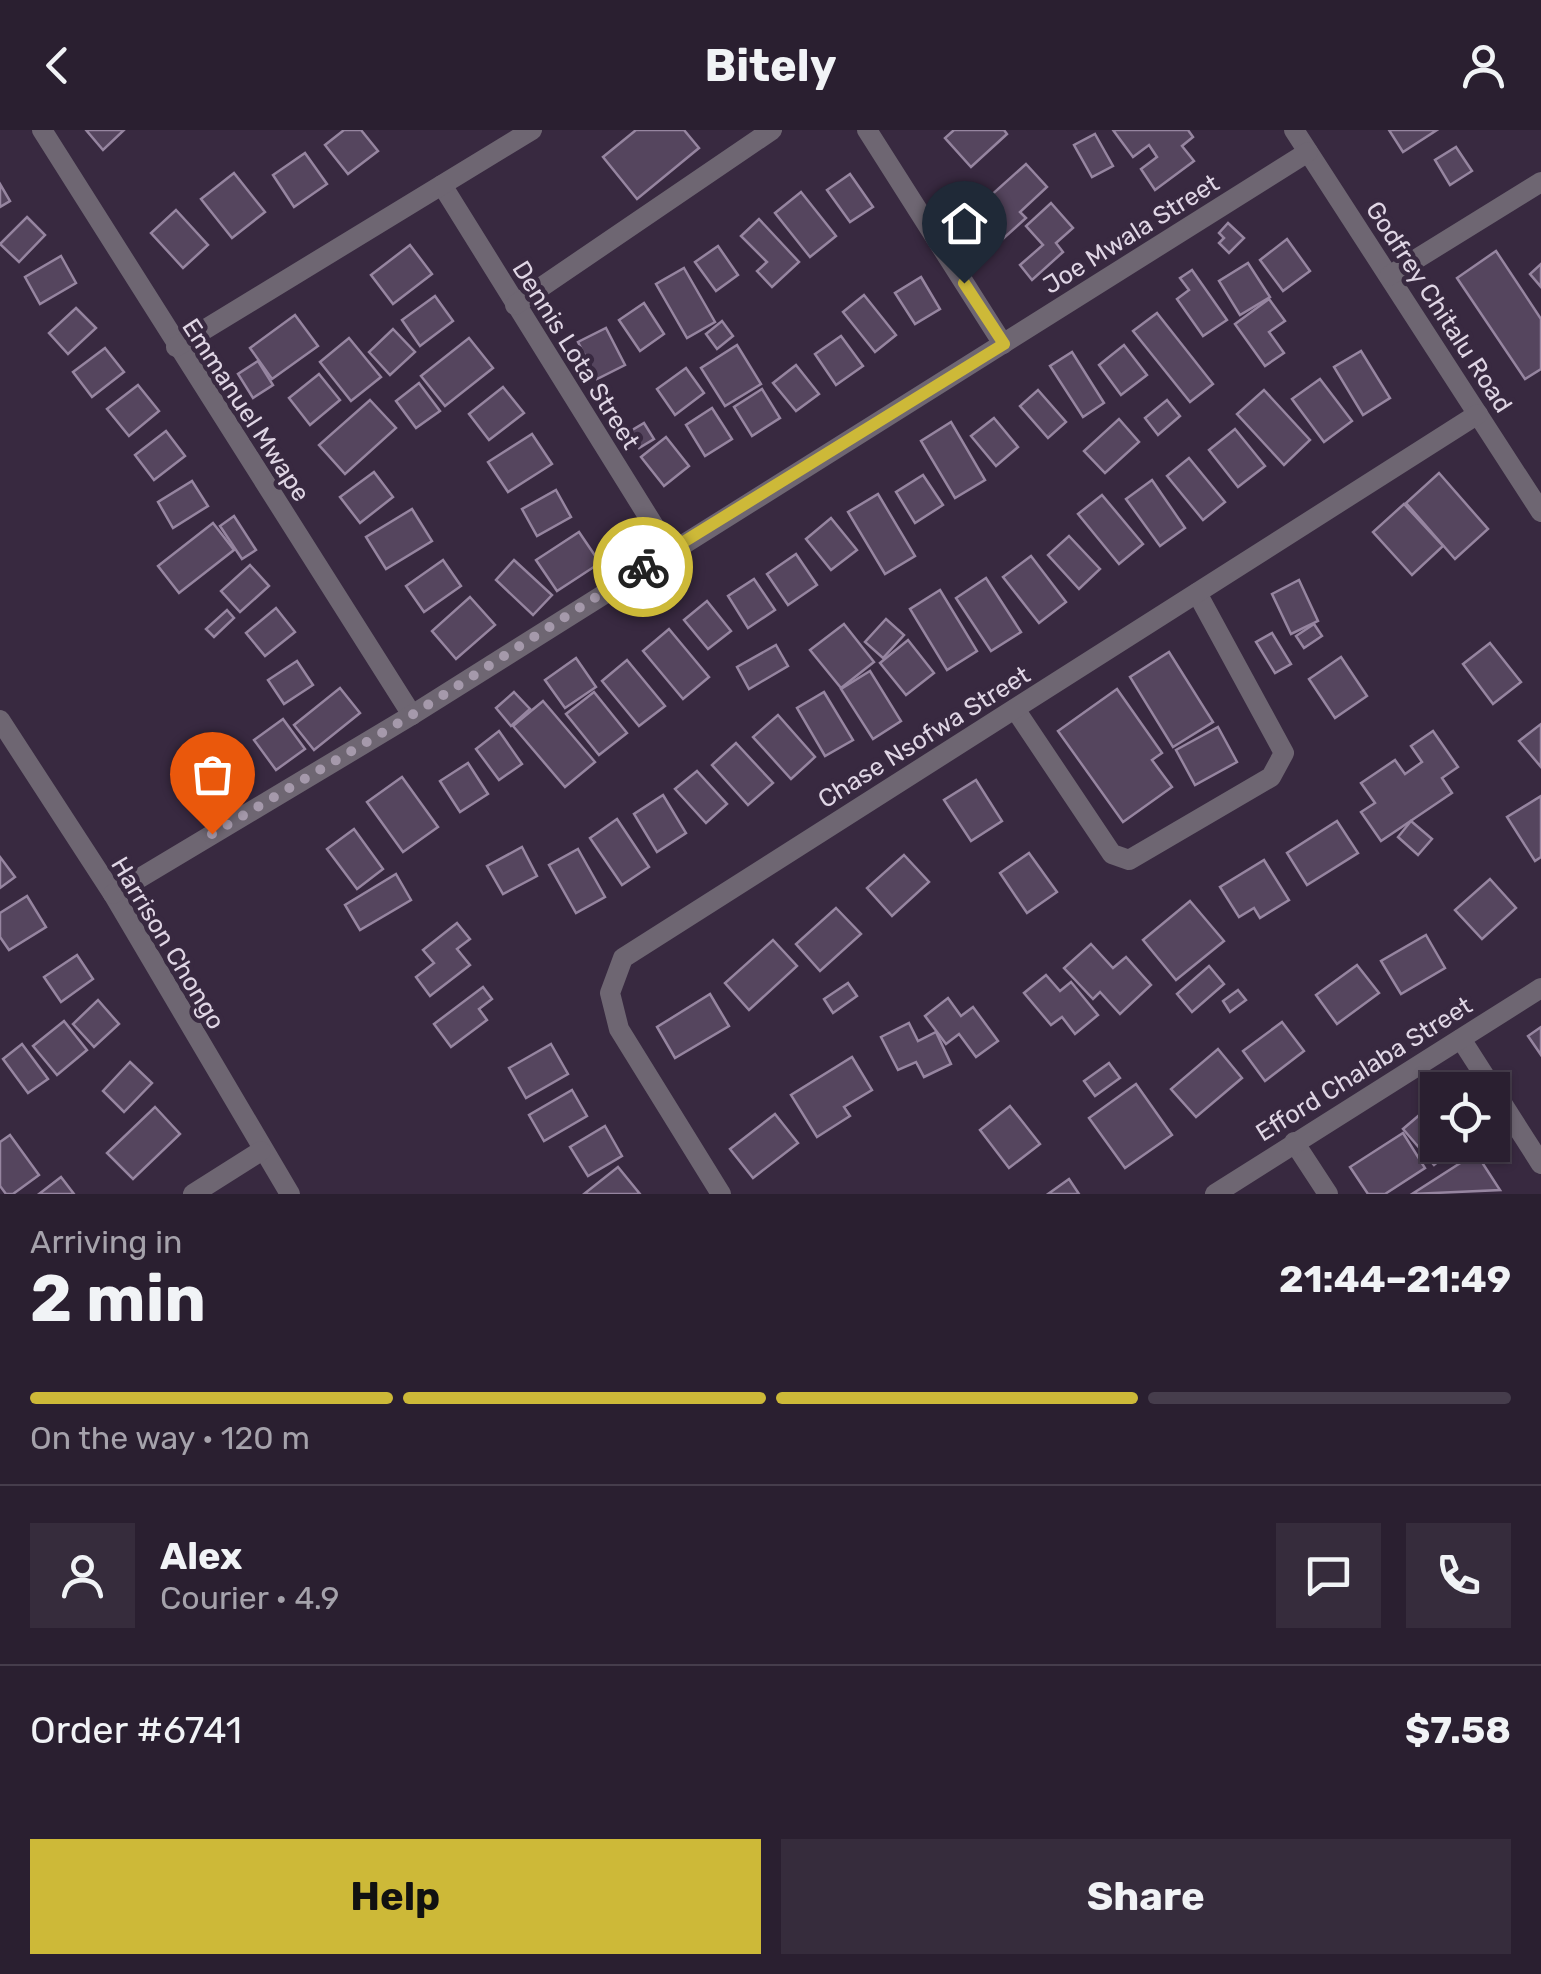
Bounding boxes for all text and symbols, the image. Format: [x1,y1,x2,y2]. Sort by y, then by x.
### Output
icon: back [30,38,85,93]
icon: person [1456,38,1511,93]
text: Bitely [704,39,837,92]
street label: Joe Mwala Street [1038,168,1224,300]
pin [922,181,1007,284]
icon: home [937,196,992,251]
street label: Godfrey Chitalu Road [1360,196,1518,418]
street label: Dennis Lota Street [506,256,646,455]
street label: Emmanuel Mwape [176,313,316,507]
courier [593,517,693,617]
icon: bike [616,540,671,595]
street label: Chase Nsofwa Street [813,660,1035,814]
pin [170,732,255,835]
icon: bag [185,747,240,802]
street label: Harrison Chongo [105,852,231,1034]
street label: Efford Chalaba Street [1251,991,1478,1147]
map controls [1420,1072,1510,1162]
button: locate [1420,1072,1510,1162]
text: Arriving in [30,1223,182,1261]
text: 21:44–21:49 [1279,1256,1511,1302]
text: 2 min [30,1260,206,1337]
text: On the way · 120 m [30,1419,310,1457]
button: person [30,1523,135,1628]
button: chat [1276,1523,1381,1628]
button: phone [1406,1523,1511,1628]
text: Alex [160,1533,242,1579]
text: Courier · 4.9 [160,1579,339,1617]
text: Order #6741 [30,1707,242,1753]
text: $7.58 [1405,1707,1511,1753]
button: Help [30,1839,761,1954]
button: Share [781,1839,1511,1954]

